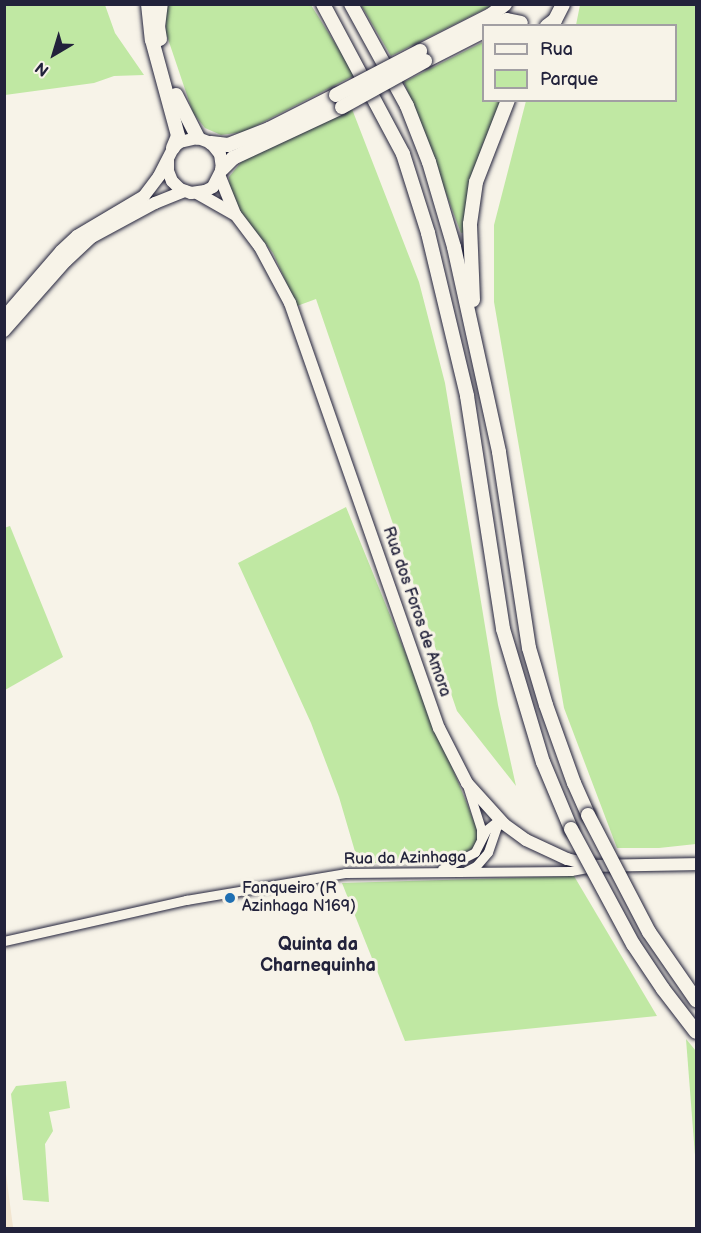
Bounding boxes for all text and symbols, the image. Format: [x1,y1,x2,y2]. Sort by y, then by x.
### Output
north arrow [24,24,84,84]
legend [482,24,677,102]
text: Rua [540,39,573,60]
text: N [32,57,53,80]
text: Parque [540,69,598,90]
street label: Rua dos Foros de Amora [378,524,454,700]
street label: Rua da Azinhaga [344,848,466,870]
place label: Fanqueiro (R Azinhaga N169) [242,879,356,917]
marker: Fanqueiro (R Azinhaga N169) [223,891,237,905]
district label: Quinta da Charnequinha [260,935,376,978]

